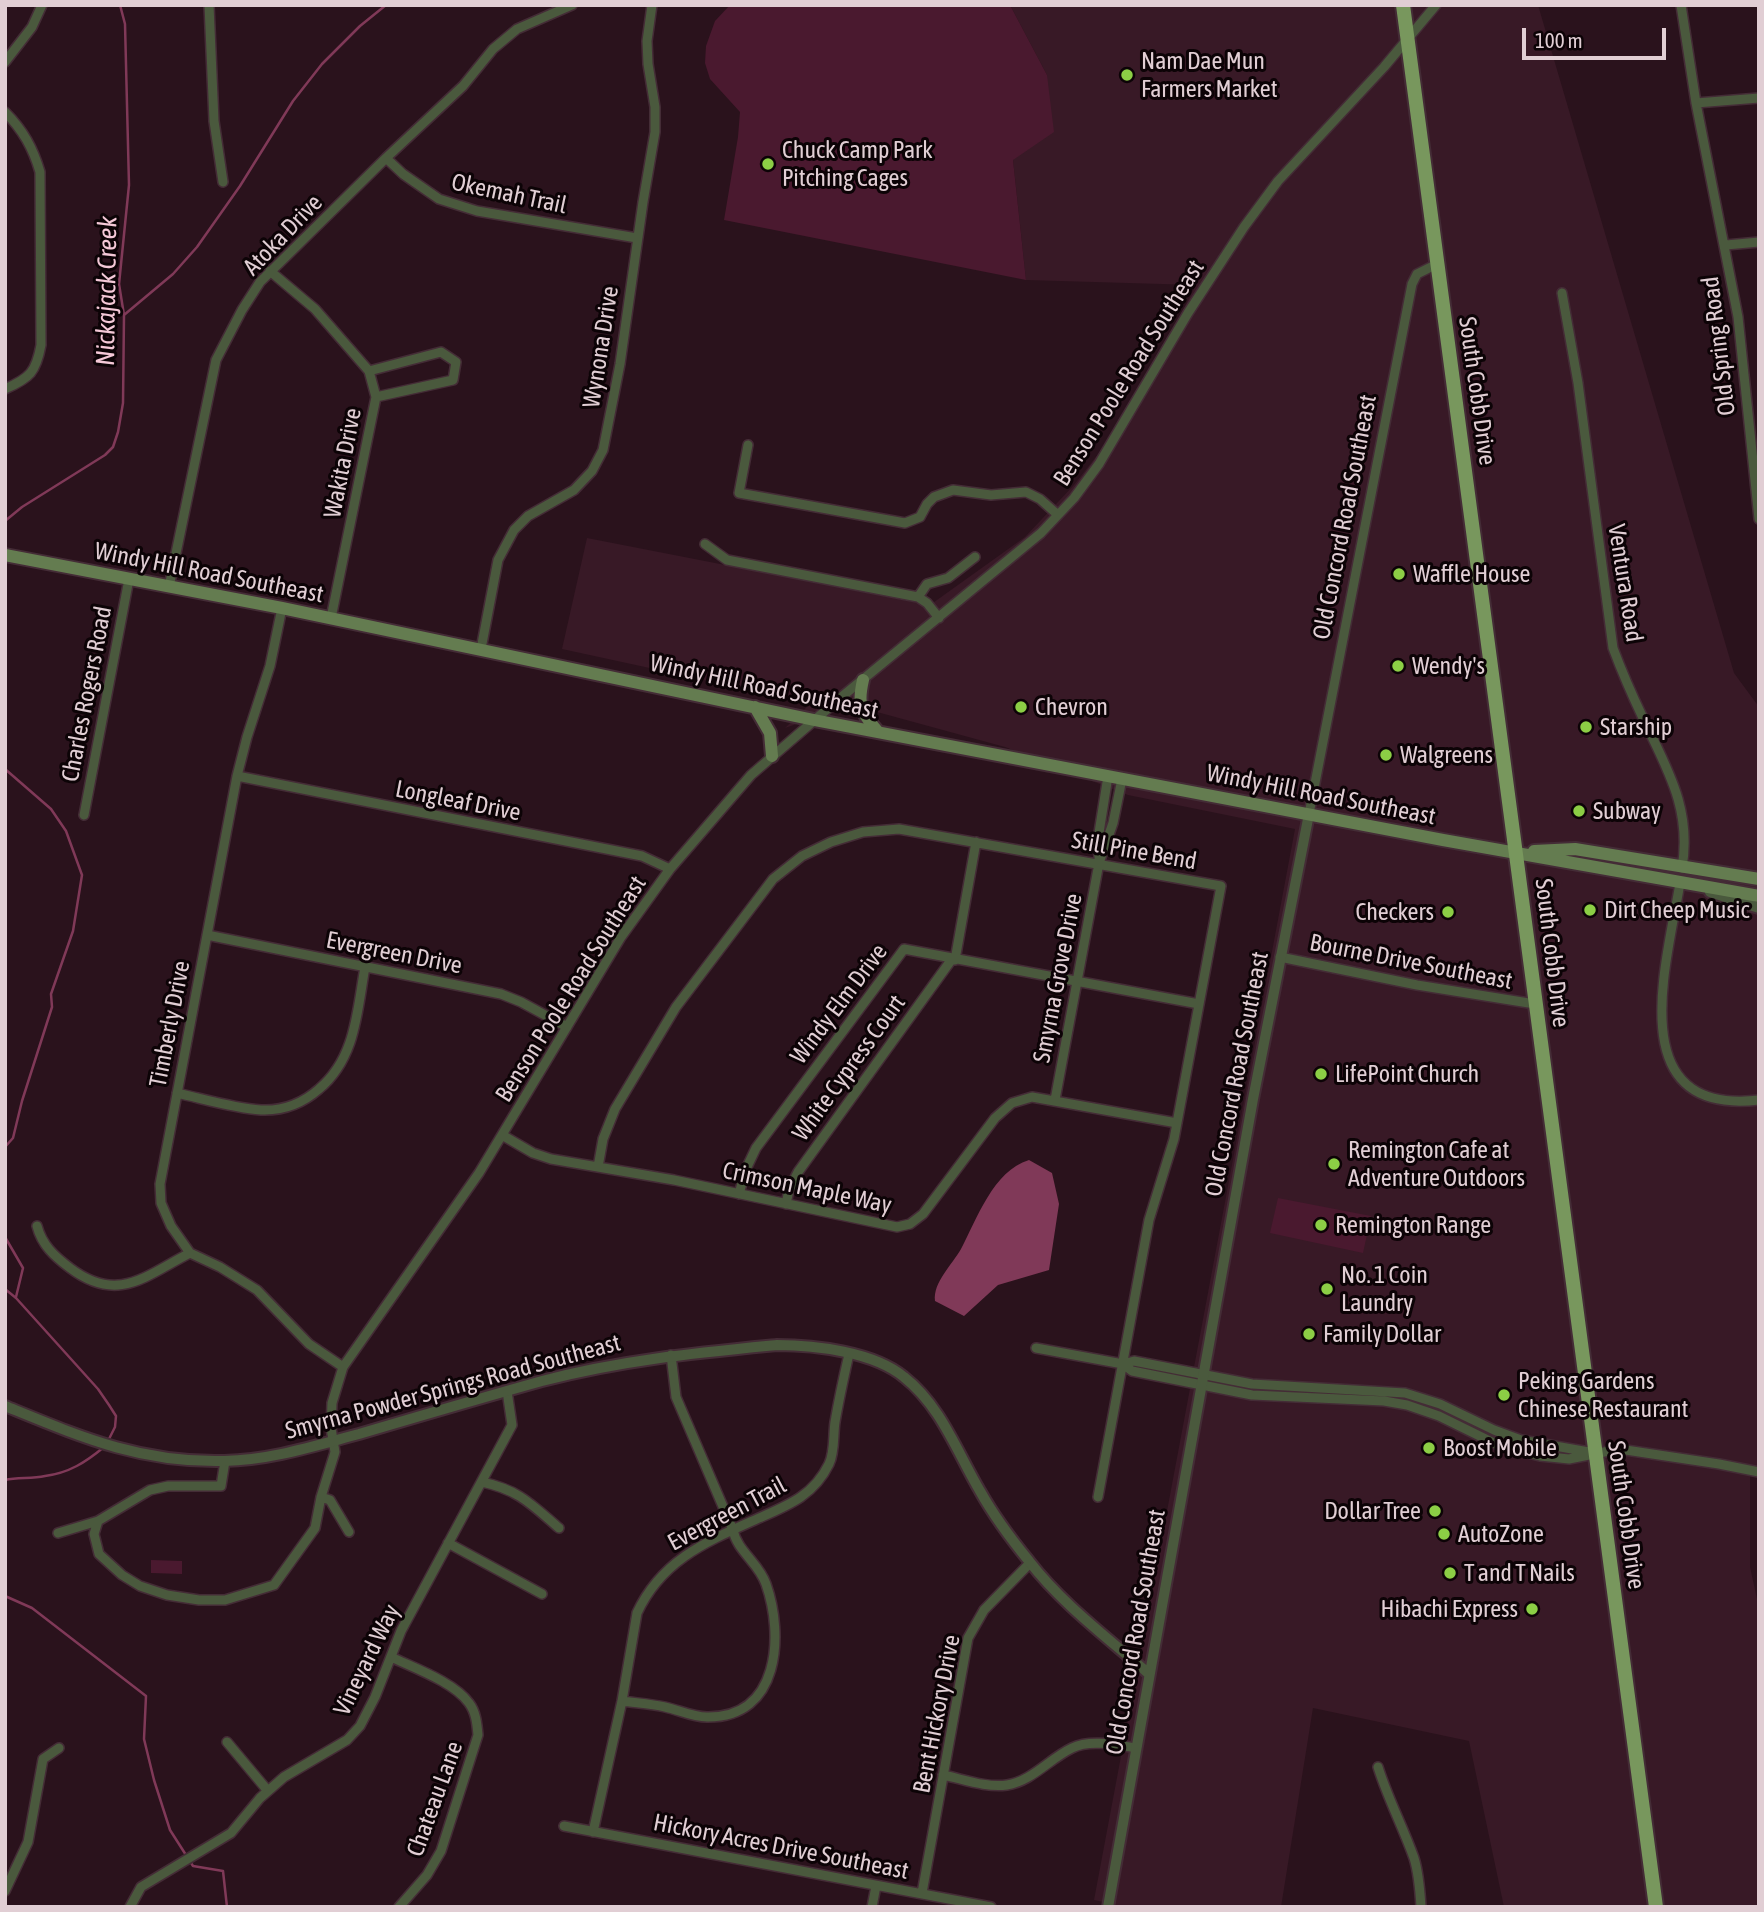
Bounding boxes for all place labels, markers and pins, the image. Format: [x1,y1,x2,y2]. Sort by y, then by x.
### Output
place label: Nam Dae Mun Farmers Market [1141,47,1278,103]
marker: Nam Dae Mun Farmers Market [1119,67,1135,83]
place label: Chuck Camp Park Pitching Cages [782,136,933,192]
marker: Chuck Camp Park Pitching Cages [760,156,776,172]
place label: Waffle House [1413,560,1530,588]
marker: Waffle House [1391,566,1407,582]
place label: Wendy's [1412,652,1485,680]
marker: Wendy's [1390,658,1406,674]
place label: Chevron [1035,693,1108,721]
marker: Chevron [1013,699,1029,715]
place label: Starship [1600,713,1672,741]
marker: Starship [1578,719,1594,735]
place label: Walgreens [1400,741,1493,769]
marker: Walgreens [1378,747,1394,763]
place label: Subway [1593,797,1661,825]
marker: Subway [1571,803,1587,819]
place label: Dirt Cheep Music [1604,896,1749,924]
place label: Checkers [1355,898,1434,926]
marker: Dirt Cheep Music [1582,902,1598,918]
marker: Checkers [1440,904,1456,920]
place label: LifePoint Church [1335,1060,1479,1088]
marker: LifePoint Church [1313,1066,1329,1082]
place label: Remington Cafe at Adventure Outdoors [1348,1136,1525,1192]
marker: Remington Cafe at Adventure Outdoors [1326,1156,1342,1172]
place label: Remington Range [1335,1211,1491,1239]
marker: Remington Range [1313,1217,1329,1233]
place label: No. 1 Coin Laundry [1341,1261,1428,1317]
marker: No. 1 Coin Laundry [1319,1281,1335,1297]
place label: Family Dollar [1323,1320,1441,1348]
marker: Family Dollar [1301,1326,1317,1342]
place label: Peking Gardens Chinese Restaurant [1518,1367,1688,1423]
marker: Peking Gardens Chinese Restaurant [1496,1387,1512,1403]
place label: Boost Mobile [1443,1434,1557,1462]
marker: Boost Mobile [1421,1440,1437,1456]
place label: Dollar Tree [1324,1497,1421,1525]
marker: Dollar Tree [1427,1503,1443,1519]
place label: AutoZone [1458,1520,1544,1548]
marker: AutoZone [1436,1526,1452,1542]
place label: T and T Nails [1464,1559,1575,1587]
marker: T and T Nails [1442,1565,1458,1581]
place label: Hibachi Express [1380,1595,1518,1623]
marker: Hibachi Express [1524,1601,1540,1617]

